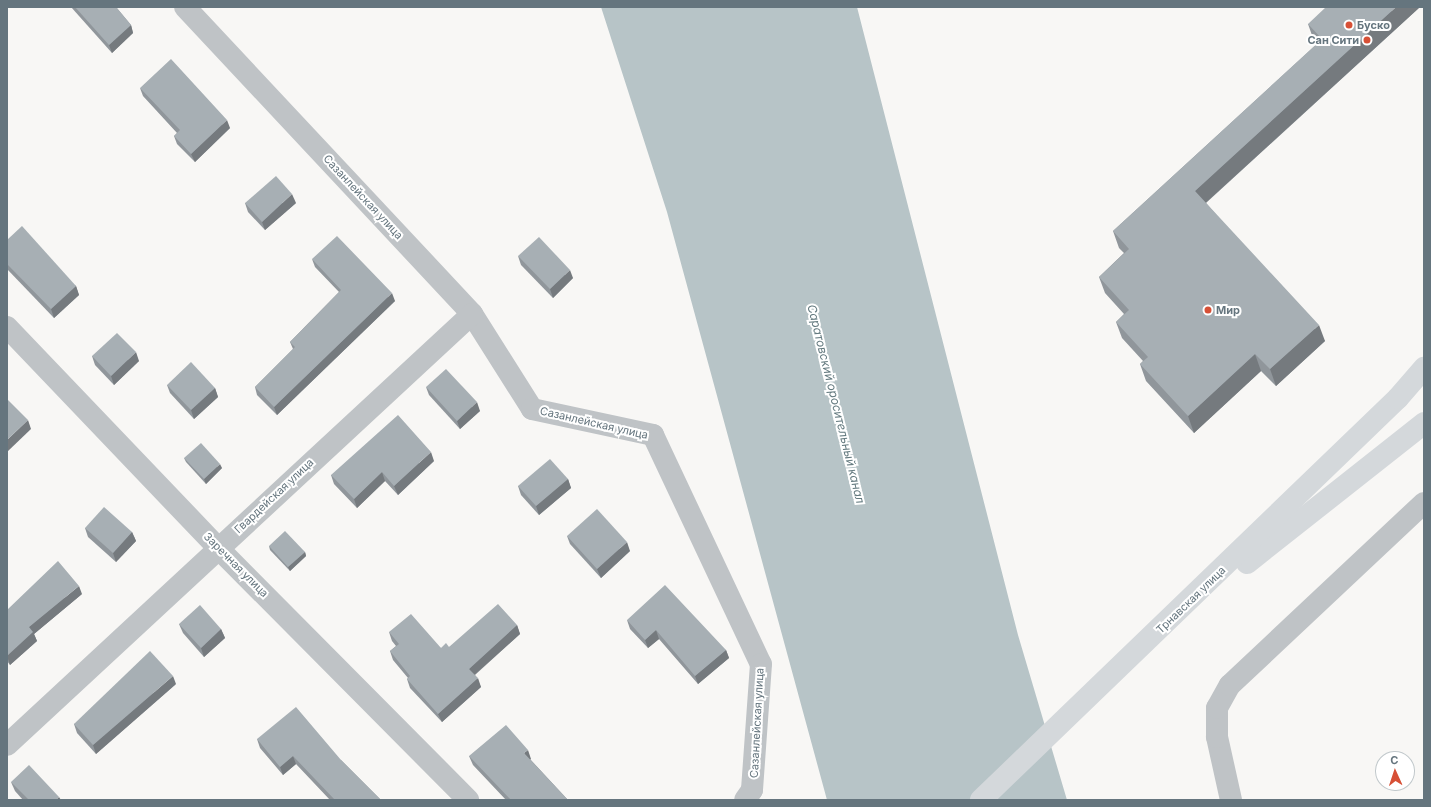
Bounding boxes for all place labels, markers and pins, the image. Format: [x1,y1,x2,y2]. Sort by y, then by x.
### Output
place label: Буско [1357,18,1390,32]
marker: Буско [1344,20,1354,30]
place label: Сан Сити [1307,33,1359,47]
marker: Сан Сити [1362,35,1372,45]
place label: Мир [1216,303,1240,317]
marker: Мир [1203,305,1213,315]

